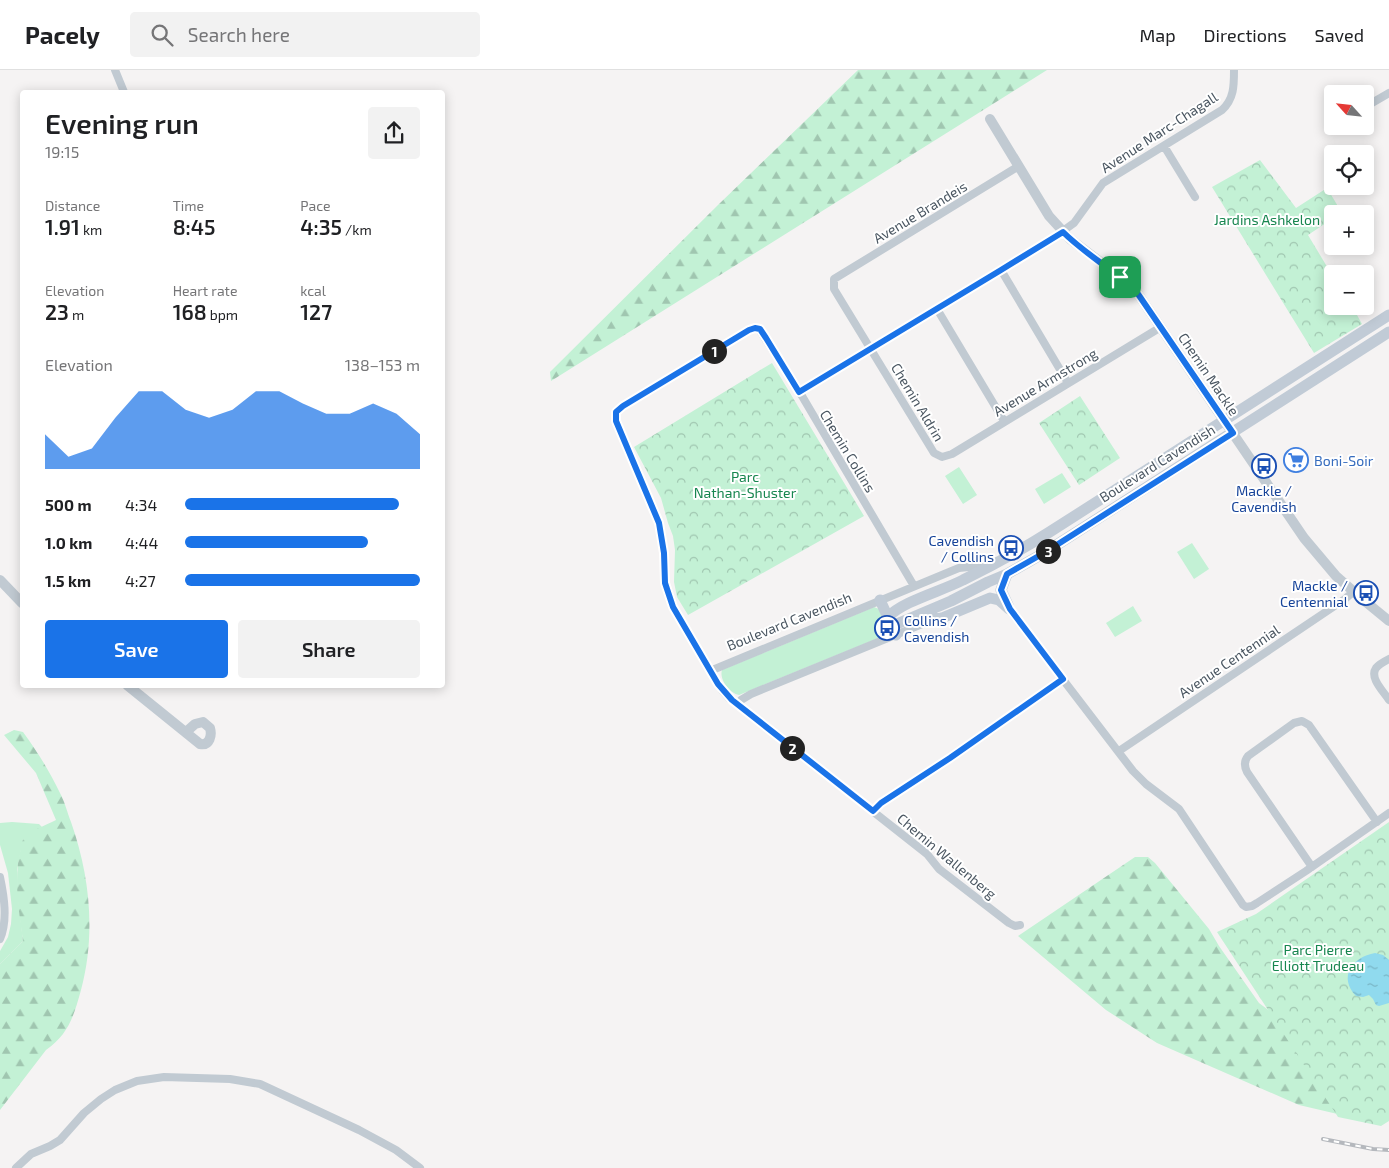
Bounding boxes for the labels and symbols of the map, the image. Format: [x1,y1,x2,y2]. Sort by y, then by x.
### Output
north arrow [1324,85,1374,135]
street label: Avenue Marc-Chagall [1097,87,1221,176]
street label: Avenue Brandeis [870,177,970,247]
park label: Jardins Ashkelon [1214,211,1320,228]
pin [1099,256,1141,298]
street label: Chemin Mackle [1175,329,1243,419]
pin: 1 [702,338,726,364]
street label: Avenue Armstrong [990,344,1100,420]
street label: Chemin Aldrin [888,360,948,444]
street label: Chemin Collins [817,407,879,495]
street label: Boulevard Cavendish [1096,420,1218,506]
supermarket icon: Boni-Soir [1283,447,1309,473]
place label: Boni-Soir [1314,452,1374,469]
bus stop icon: Mackle / Cavendish [1251,453,1277,479]
park label: Parc Nathan-Shuster [694,468,797,501]
place label: Mackle / Cavendish [1231,482,1297,515]
place label: Cavendish / Collins [929,532,994,565]
bus stop icon: Cavendish / Collins [998,535,1024,561]
pin: 3 [1036,538,1060,564]
place label: Mackle / Centennial [1280,577,1349,610]
bus stop icon: Mackle / Centennial [1353,580,1379,606]
street label: Boulevard Cavendish [724,588,854,654]
place label: Collins / Cavendish [904,612,969,645]
bus stop icon: Collins / Cavendish [874,615,900,641]
street label: Avenue Centennial [1175,620,1283,701]
pin: 2 [780,736,804,760]
street label: Chemin Wallenberg [894,810,1000,903]
park label: Parc Pierre Elliott Trudeau [1272,941,1364,974]

